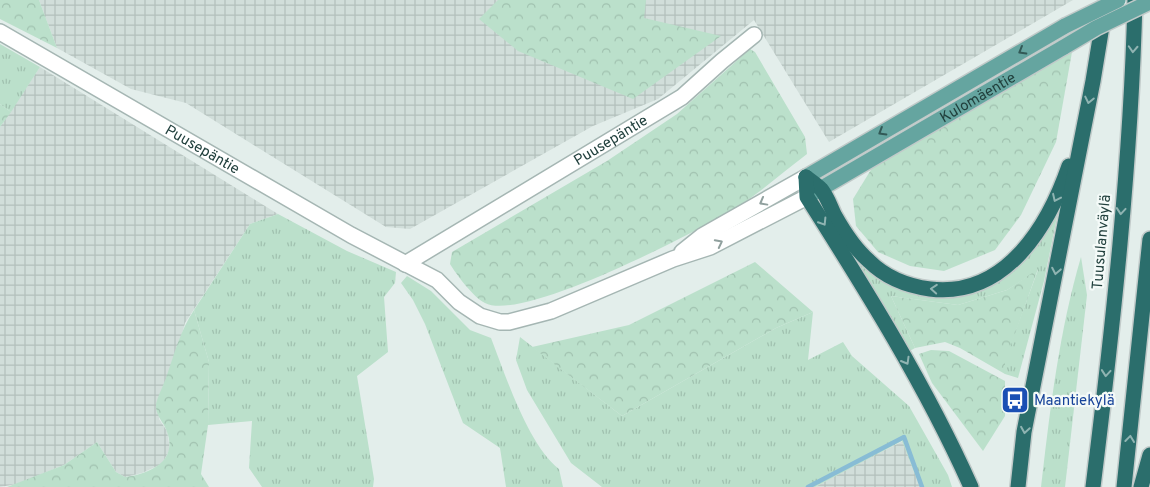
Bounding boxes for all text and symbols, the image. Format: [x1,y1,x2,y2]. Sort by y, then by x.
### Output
one-way arrow [1019,44,1028,54]
one-way arrow [1128,45,1139,53]
street label: Kulomäentie [937,69,1020,128]
one-way arrow [1084,95,1095,104]
street label: Puusepäntie [571,112,652,171]
street label: Puusepäntie [161,121,243,179]
one-way arrow [878,126,887,136]
one-way arrow [1051,193,1062,202]
street label: Tuusulanväylä [1089,194,1116,291]
one-way arrow [760,195,769,205]
one-way arrow [1116,207,1127,215]
one-way arrow [816,216,826,225]
one-way arrow [713,239,722,249]
one-way arrow [1051,266,1062,275]
one-way arrow [930,283,938,294]
one-way arrow [900,356,910,365]
one-way arrow [1101,369,1112,377]
bus stop icon: Maantiekylä [1000,385,1030,415]
place label: Maantiekylä [1034,392,1115,411]
one-way arrow [1020,426,1030,434]
one-way arrow [1124,434,1135,442]

